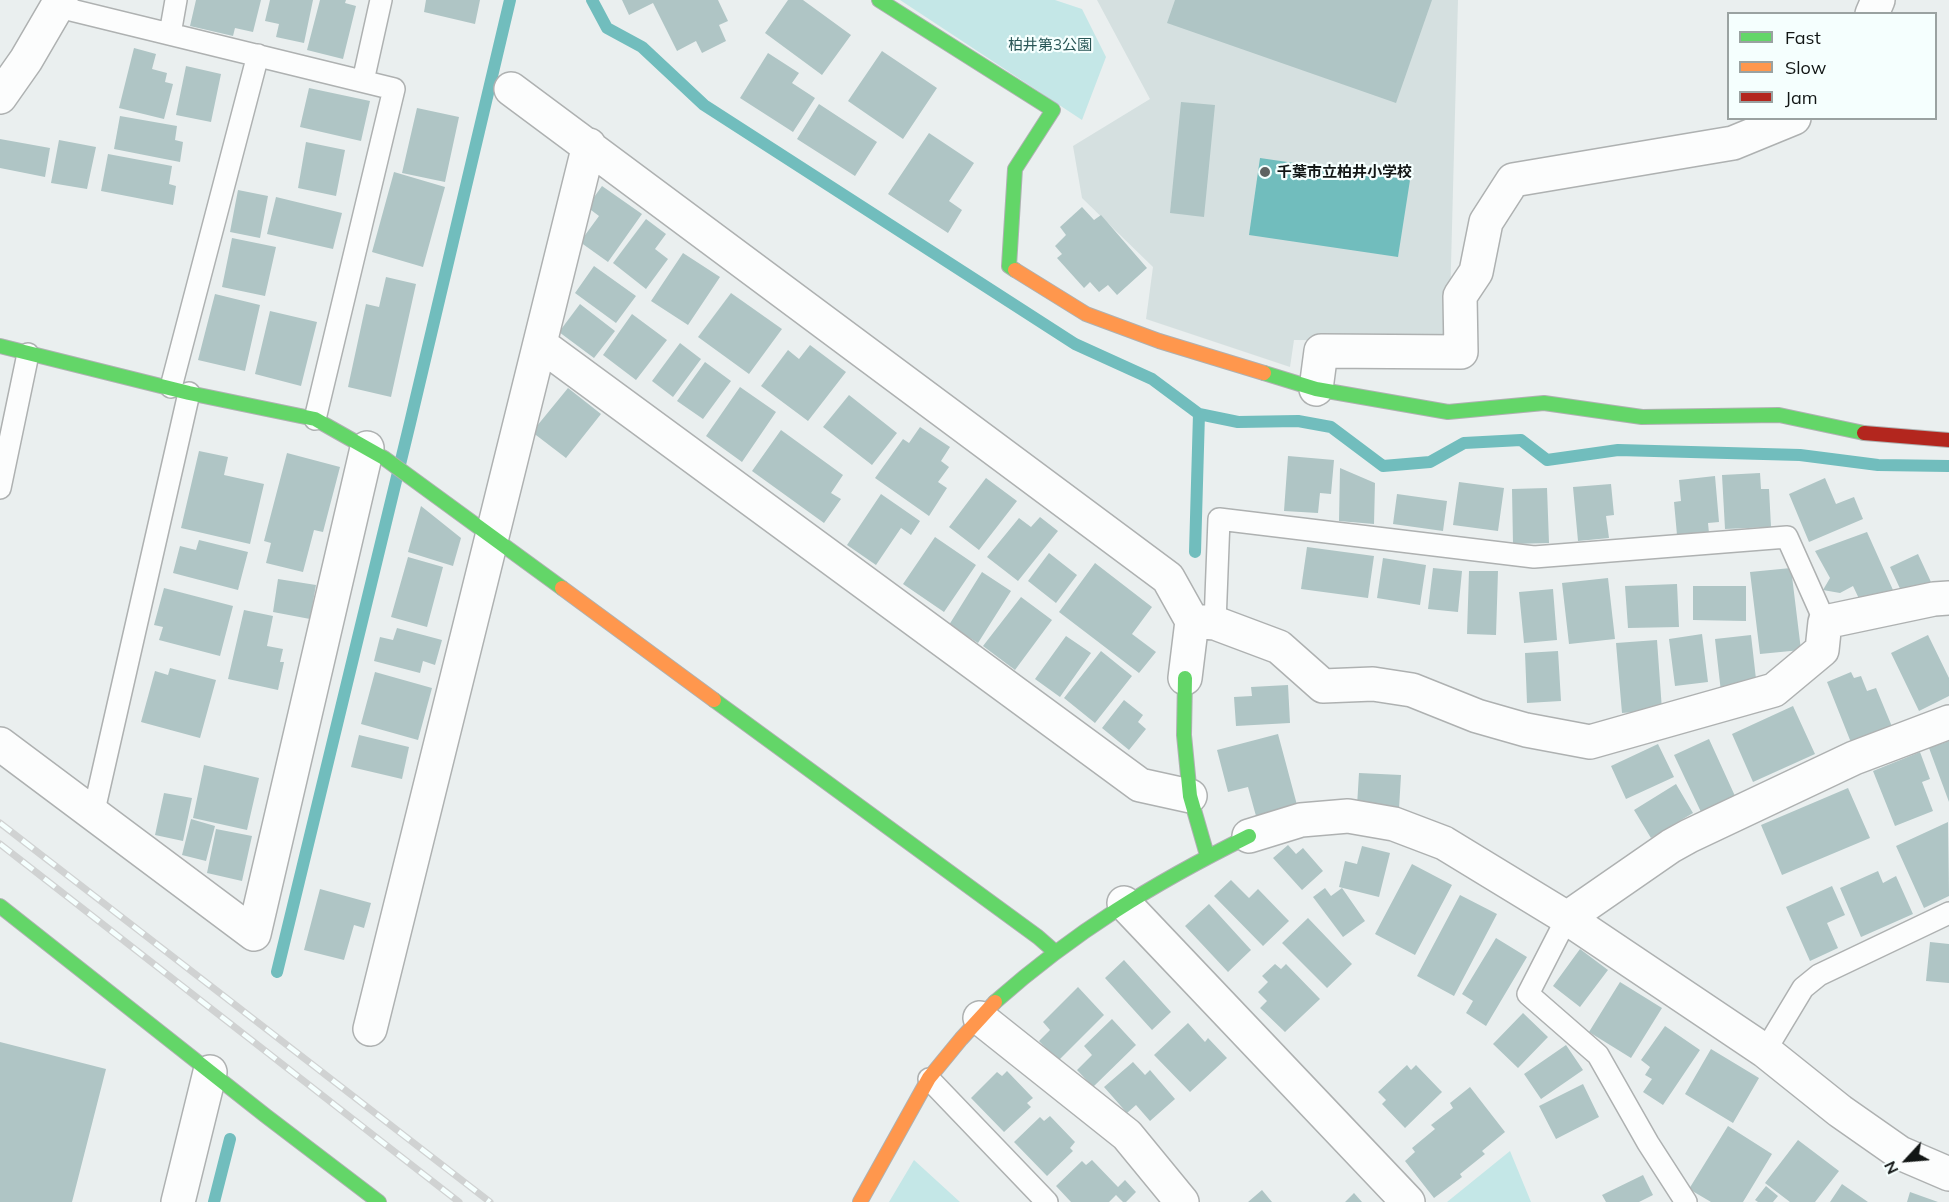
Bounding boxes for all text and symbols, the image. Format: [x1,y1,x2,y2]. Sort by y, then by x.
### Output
legend [1727,12,1937,120]
text: Fast [1785,26,1821,49]
park label: 柏井第3公園 [1008,36,1092,54]
text: Slow [1785,56,1826,79]
text: Jam [1785,86,1818,109]
place label: 千葉市立柏井小学校 [1277,163,1412,181]
marker: 千葉市立柏井小学校 [1258,165,1272,179]
north arrow [1877,1130,1937,1190]
text: N [1879,1158,1902,1178]

